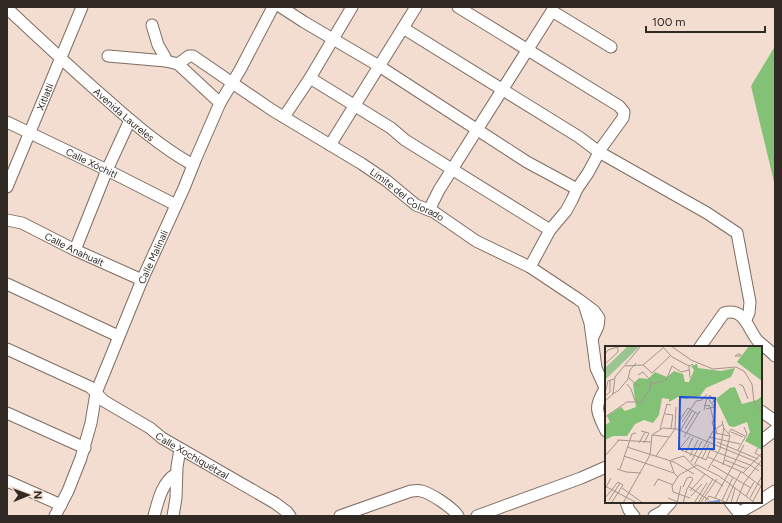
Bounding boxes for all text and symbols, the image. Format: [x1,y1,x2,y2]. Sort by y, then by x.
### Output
scale bar [646,8,765,34]
text: 100 m [652,15,686,29]
street label: Xitlatli [34,81,57,112]
street label: Avenida Laureles [91,85,157,144]
street label: Calle Xóchitl [64,145,119,181]
street label: Límite del Colorado [367,165,447,224]
street label: Calle Malinali [135,228,171,286]
street label: Calle Anahualt [42,230,106,269]
inset map [605,346,762,503]
street label: Calle Xochiquétzal [153,429,231,482]
north arrow [8,475,48,515]
text: N [31,490,44,499]

